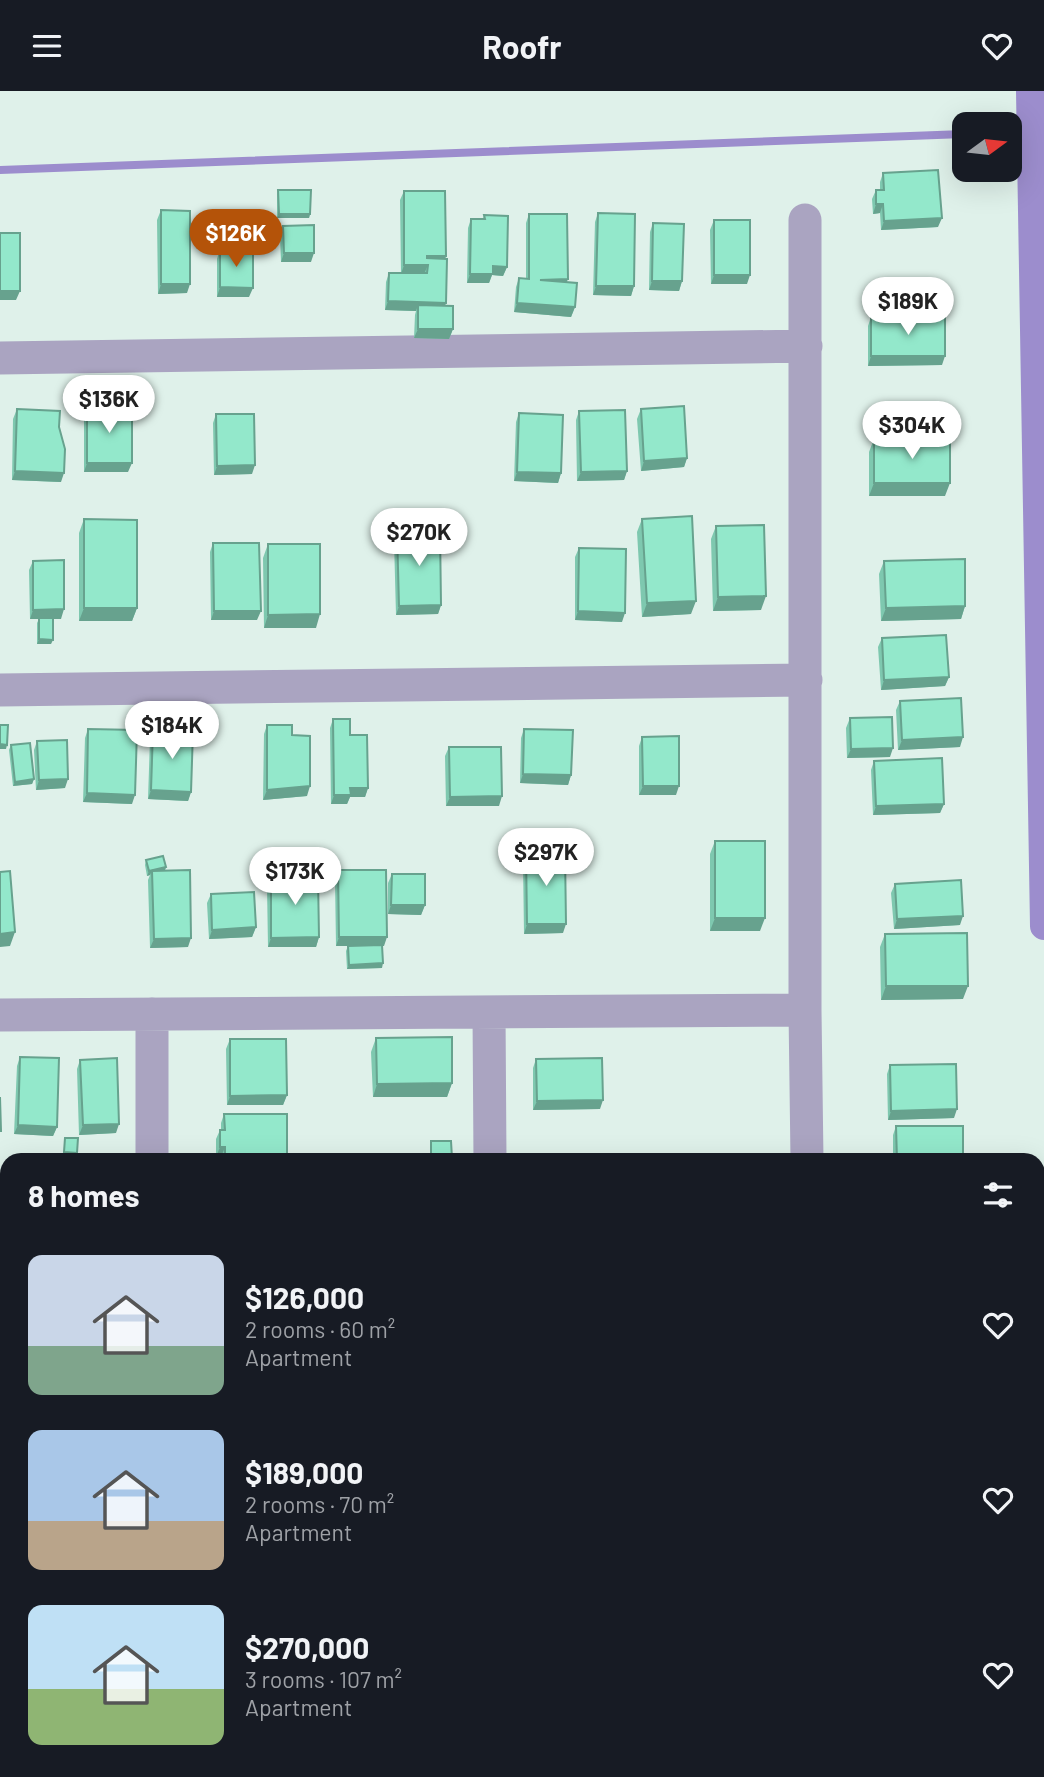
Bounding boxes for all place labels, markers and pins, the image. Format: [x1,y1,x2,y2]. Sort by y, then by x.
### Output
pin: $126K [187,209,285,269]
pin: $189K [859,278,957,337]
pin: $136K [60,375,158,435]
pin: $304K [863,401,961,461]
pin: $270K [370,509,468,568]
pin: $184K [123,701,221,761]
pin: $297K [497,829,595,888]
pin: $173K [246,847,344,907]

